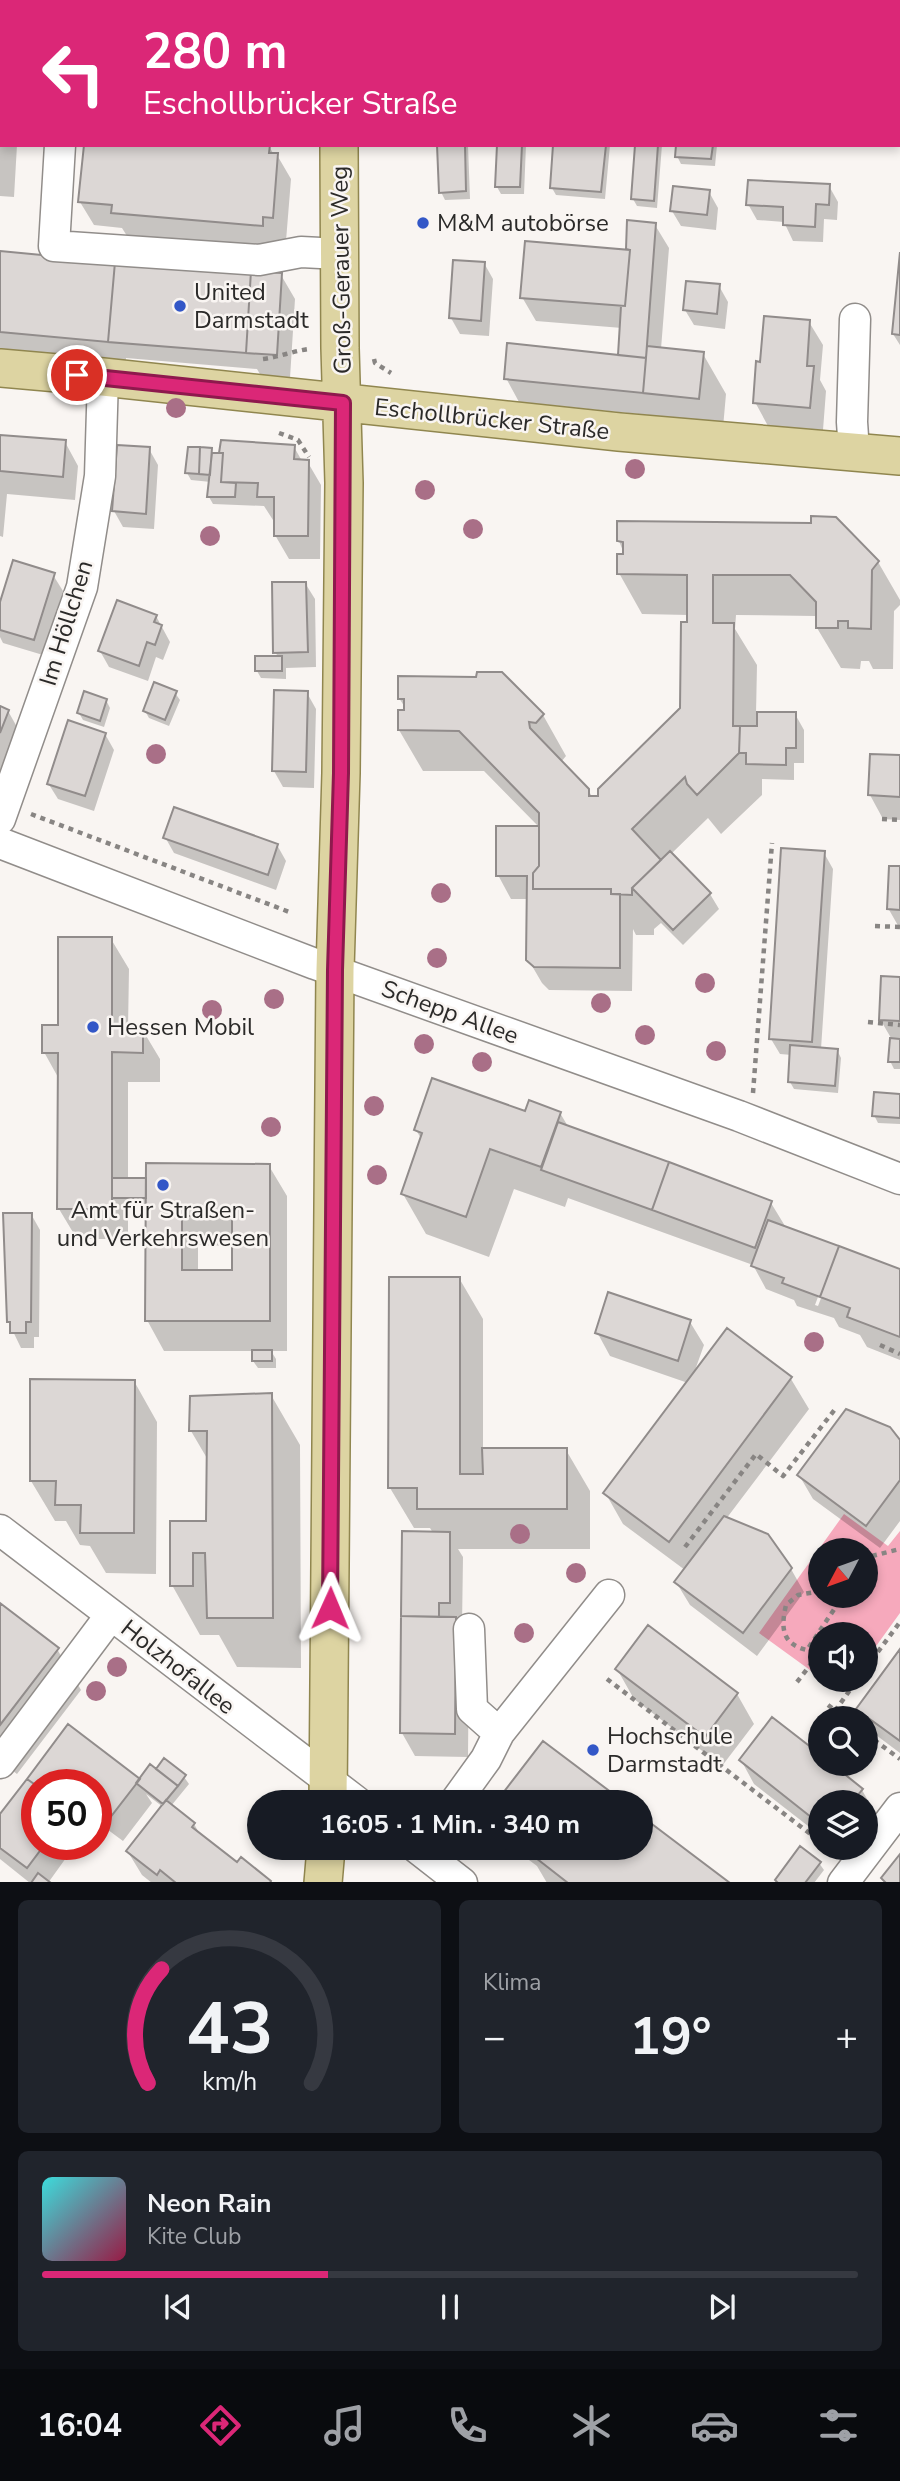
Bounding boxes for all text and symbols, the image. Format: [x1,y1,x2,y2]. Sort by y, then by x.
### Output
text: 280 m [143,18,287,85]
icon: left [28,28,119,119]
text: Eschollbrücker Straße [143,82,458,125]
street label: Groß-Gerauer Weg [323,166,359,374]
place label: M&M autobörse [437,207,609,239]
marker: M&M autobörse [415,215,431,231]
place label: United Darmstadt [194,276,309,336]
marker: United Darmstadt [172,298,188,314]
pin [47,345,107,405]
icon: arrive [58,356,96,394]
street label: Eschollbrücker Straße [373,391,611,447]
street label: Im Höllchen [32,556,100,690]
street label: Schepp Allee [377,972,523,1052]
place label: Hessen Mobil [107,1011,254,1043]
marker: Hessen Mobil [85,1019,101,1035]
marker: Amt für Straßen- und Verkehrswesen [155,1177,171,1193]
place label: Amt für Straßen- und Verkehrswesen [57,1194,269,1254]
north arrow [808,1538,878,1608]
map controls [808,1538,878,1860]
position arrow [293,1571,367,1645]
street label: Holzhofallee [114,1612,242,1722]
button: sound [808,1622,878,1692]
button: search [808,1706,878,1776]
place label: Hochschule Darmstadt [607,1720,733,1780]
marker: Hochschule Darmstadt [585,1742,601,1758]
speed limit sign: 50 [21,1769,112,1860]
button: layers [808,1790,878,1860]
text: 16:05 · 1 Min. · 340 m [320,1807,580,1842]
text: Klima [483,1967,541,1998]
text: 43 [186,1979,273,2079]
text: 19° [629,2001,712,2072]
text: − [483,2012,506,2063]
text: + [835,2012,858,2063]
text: km/h [202,2064,257,2098]
text: Neon Rain [147,2186,272,2221]
text: Kite Club [147,2221,241,2252]
icon: previous [159,2288,197,2326]
icon: pause [431,2288,469,2326]
icon: next [703,2288,741,2326]
icon: directions [196,2401,245,2450]
icon: music [320,2401,369,2450]
icon: phone [443,2401,492,2450]
icon: climate [567,2401,616,2450]
icon: car [690,2401,739,2450]
icon: filters [814,2401,863,2450]
text: 16:04 [37,2404,122,2447]

